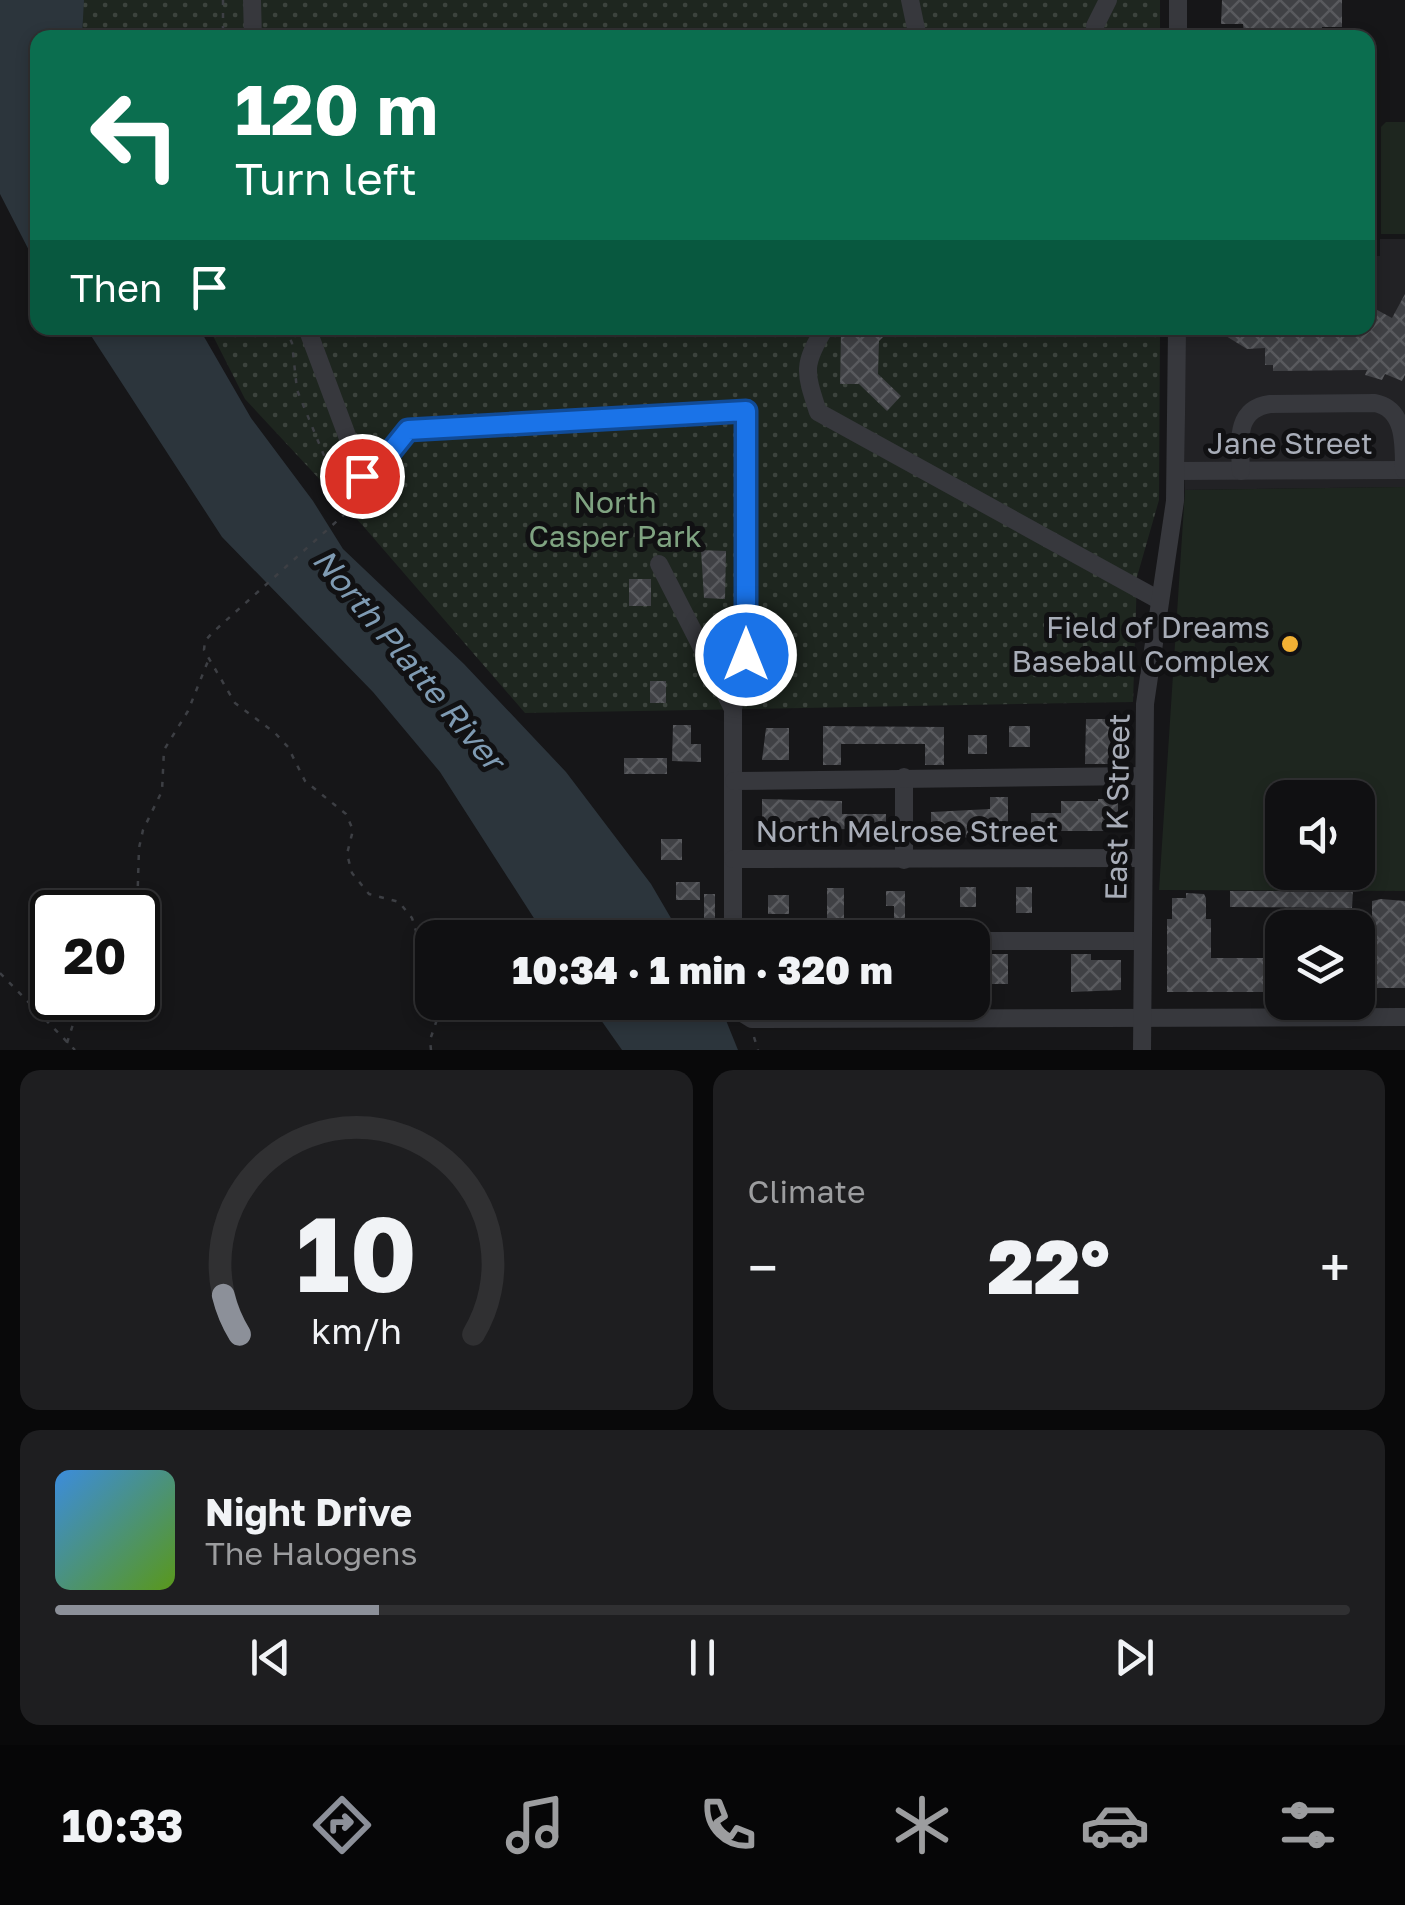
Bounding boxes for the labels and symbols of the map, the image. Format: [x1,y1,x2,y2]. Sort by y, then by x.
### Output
street label: Jane Street [1207,425,1373,461]
pin [320,434,405,519]
park label: North Casper Park [528,484,702,554]
water label: North Platte River [306,541,515,781]
position arrow [694,603,798,707]
place label: Field of Dreams Baseball Complex [1012,609,1270,679]
marker: Field of Dreams Baseball Complex [1279,633,1301,655]
street label: East K Street [1097,713,1137,901]
street label: North Melrose Street [756,813,1058,849]
speed limit sign: 20 [30,890,160,1020]

